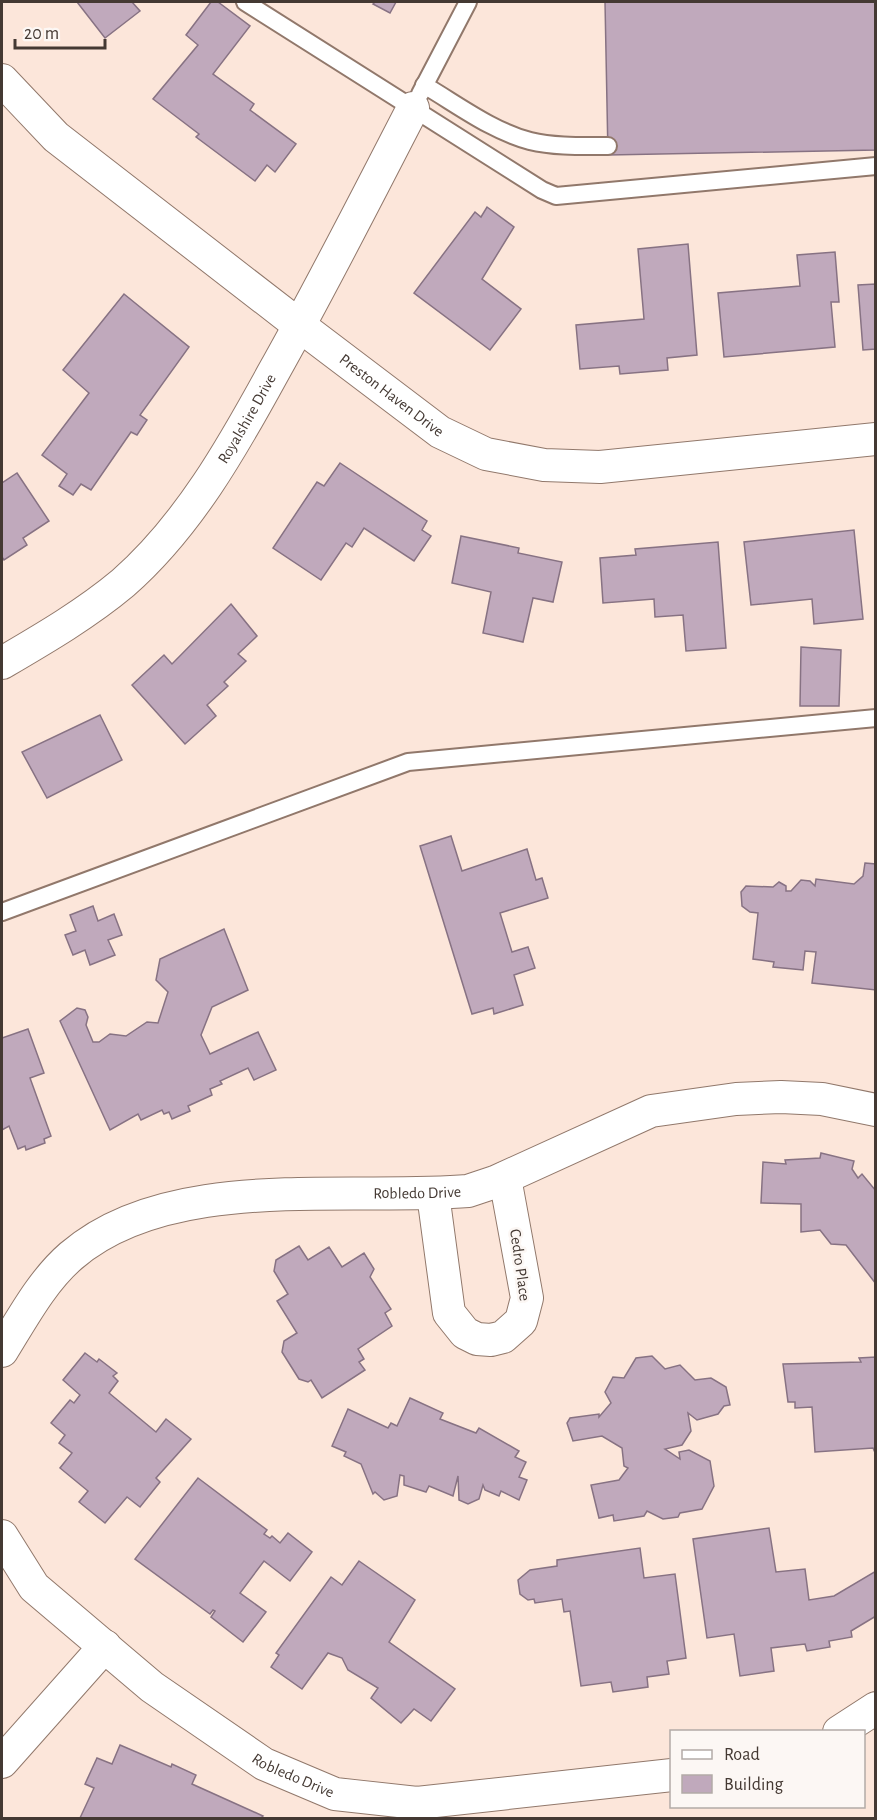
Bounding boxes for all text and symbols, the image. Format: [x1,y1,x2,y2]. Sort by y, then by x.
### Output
scale bar [15,12,105,50]
text: 20 m [24,25,59,43]
street label: Preston Haven Drive [336,351,447,440]
street label: Royalshire Drive [215,371,279,466]
street label: Robledo Drive [373,1184,462,1201]
street label: Cedro Place [507,1228,533,1302]
legend [670,1730,865,1808]
text: Road [724,1746,760,1764]
street label: Robledo Drive [249,1750,336,1801]
text: Building [724,1776,784,1794]

